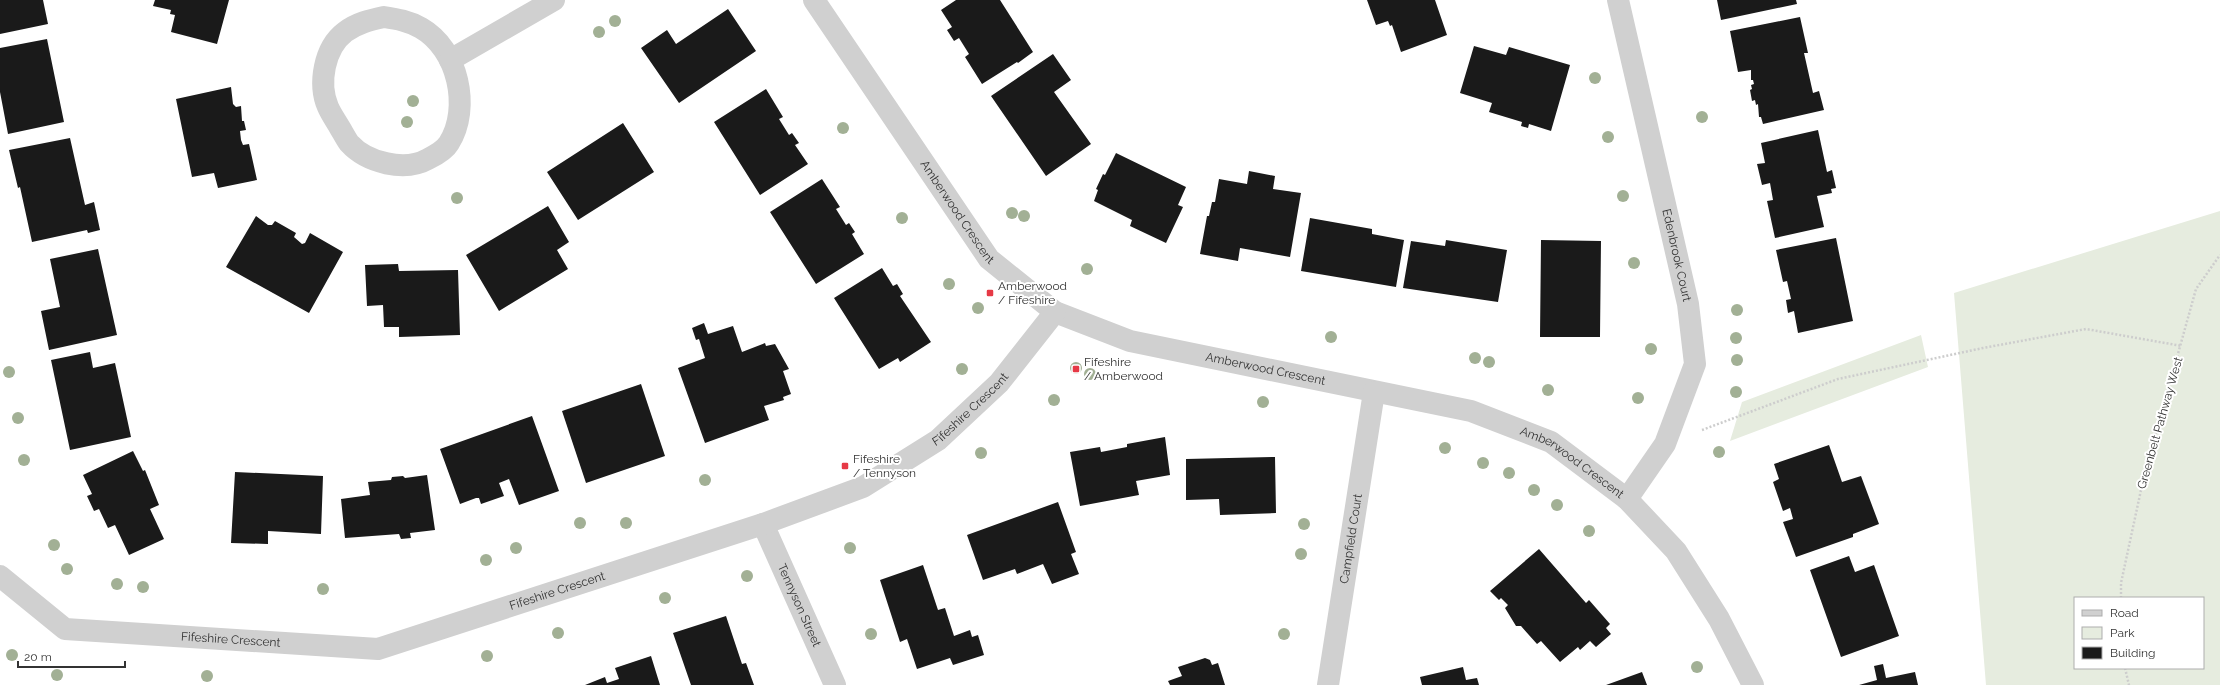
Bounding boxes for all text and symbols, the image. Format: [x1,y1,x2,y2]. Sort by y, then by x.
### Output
street label: Amberwood Crescent [917,158,997,267]
street label: Edenbrook Court [1659,208,1694,303]
place label: Amberwood / Fifeshire [998,279,1067,307]
marker: Amberwood / Fifeshire [985,288,995,298]
street label: Amberwood Crescent [1204,350,1327,388]
place label: Fifeshire / Amberwood [1084,355,1163,383]
street label: Greenbelt Pathway West [2134,355,2186,491]
marker: Fifeshire / Amberwood [1071,364,1081,374]
street label: Fifeshire Crescent [930,370,1011,449]
street label: Amberwood Crescent [1518,424,1627,501]
place label: Fifeshire / Tennyson [853,452,916,480]
marker: Fifeshire / Tennyson [840,461,850,471]
street label: Campfield Court [1337,493,1365,585]
street label: Tennyson Street [775,562,824,649]
street label: Fifeshire Crescent [508,569,607,613]
legend [2074,597,2204,669]
text: Road [2110,606,2139,620]
text: Park [2110,626,2135,640]
street label: Fifeshire Crescent [181,629,281,650]
scale bar [18,643,125,669]
text: Building [2110,646,2156,660]
text: 20 m [24,650,52,664]

